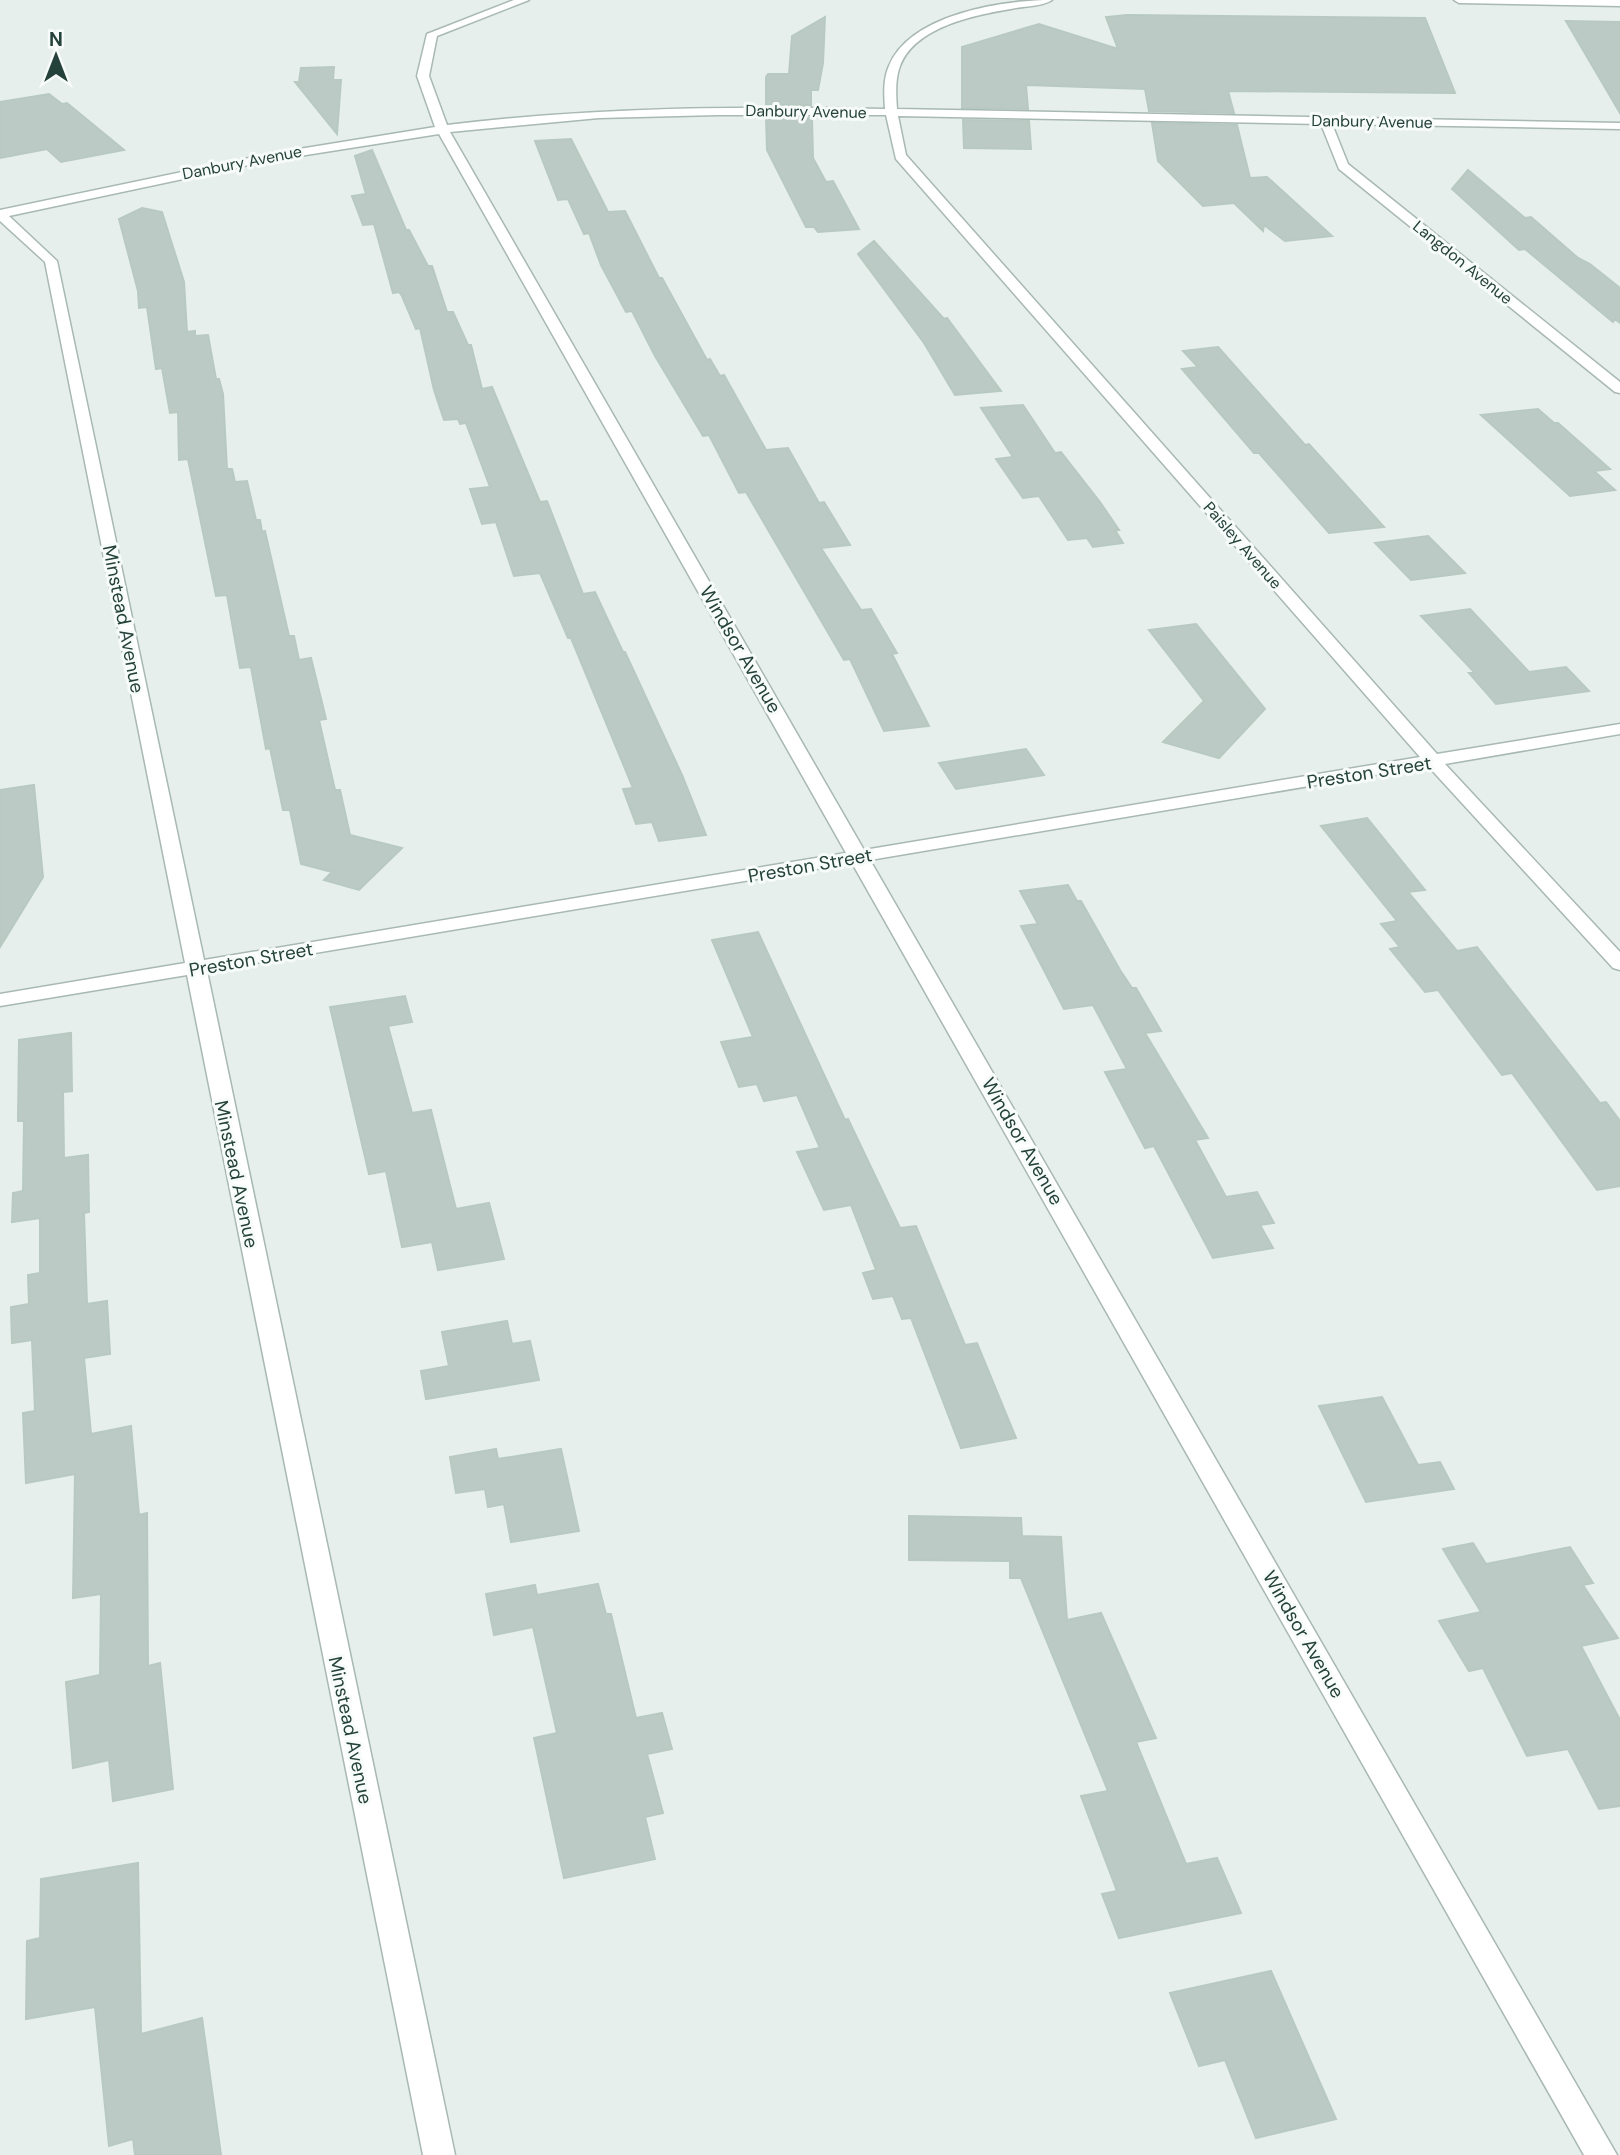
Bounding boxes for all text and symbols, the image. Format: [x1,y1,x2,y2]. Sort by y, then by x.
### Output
north arrow [21,21,91,91]
text: N [49,27,63,52]
street label: Danbury Avenue [745,100,867,123]
street label: Danbury Avenue [1311,110,1433,133]
street label: Danbury Avenue [180,141,304,184]
street label: Langdon Avenue [1409,216,1517,309]
street label: Paisley Avenue [1199,497,1286,593]
street label: Minstead Avenue [97,543,150,695]
street label: Windsor Avenue [694,581,787,718]
street label: Preston Street [1305,750,1433,795]
street label: Preston Street [746,842,874,889]
street label: Preston Street [187,936,315,983]
street label: Windsor Avenue [976,1073,1069,1210]
street label: Minstead Avenue [209,1098,264,1250]
street label: Windsor Avenue [1257,1566,1350,1703]
street label: Minstead Avenue [323,1654,378,1806]

